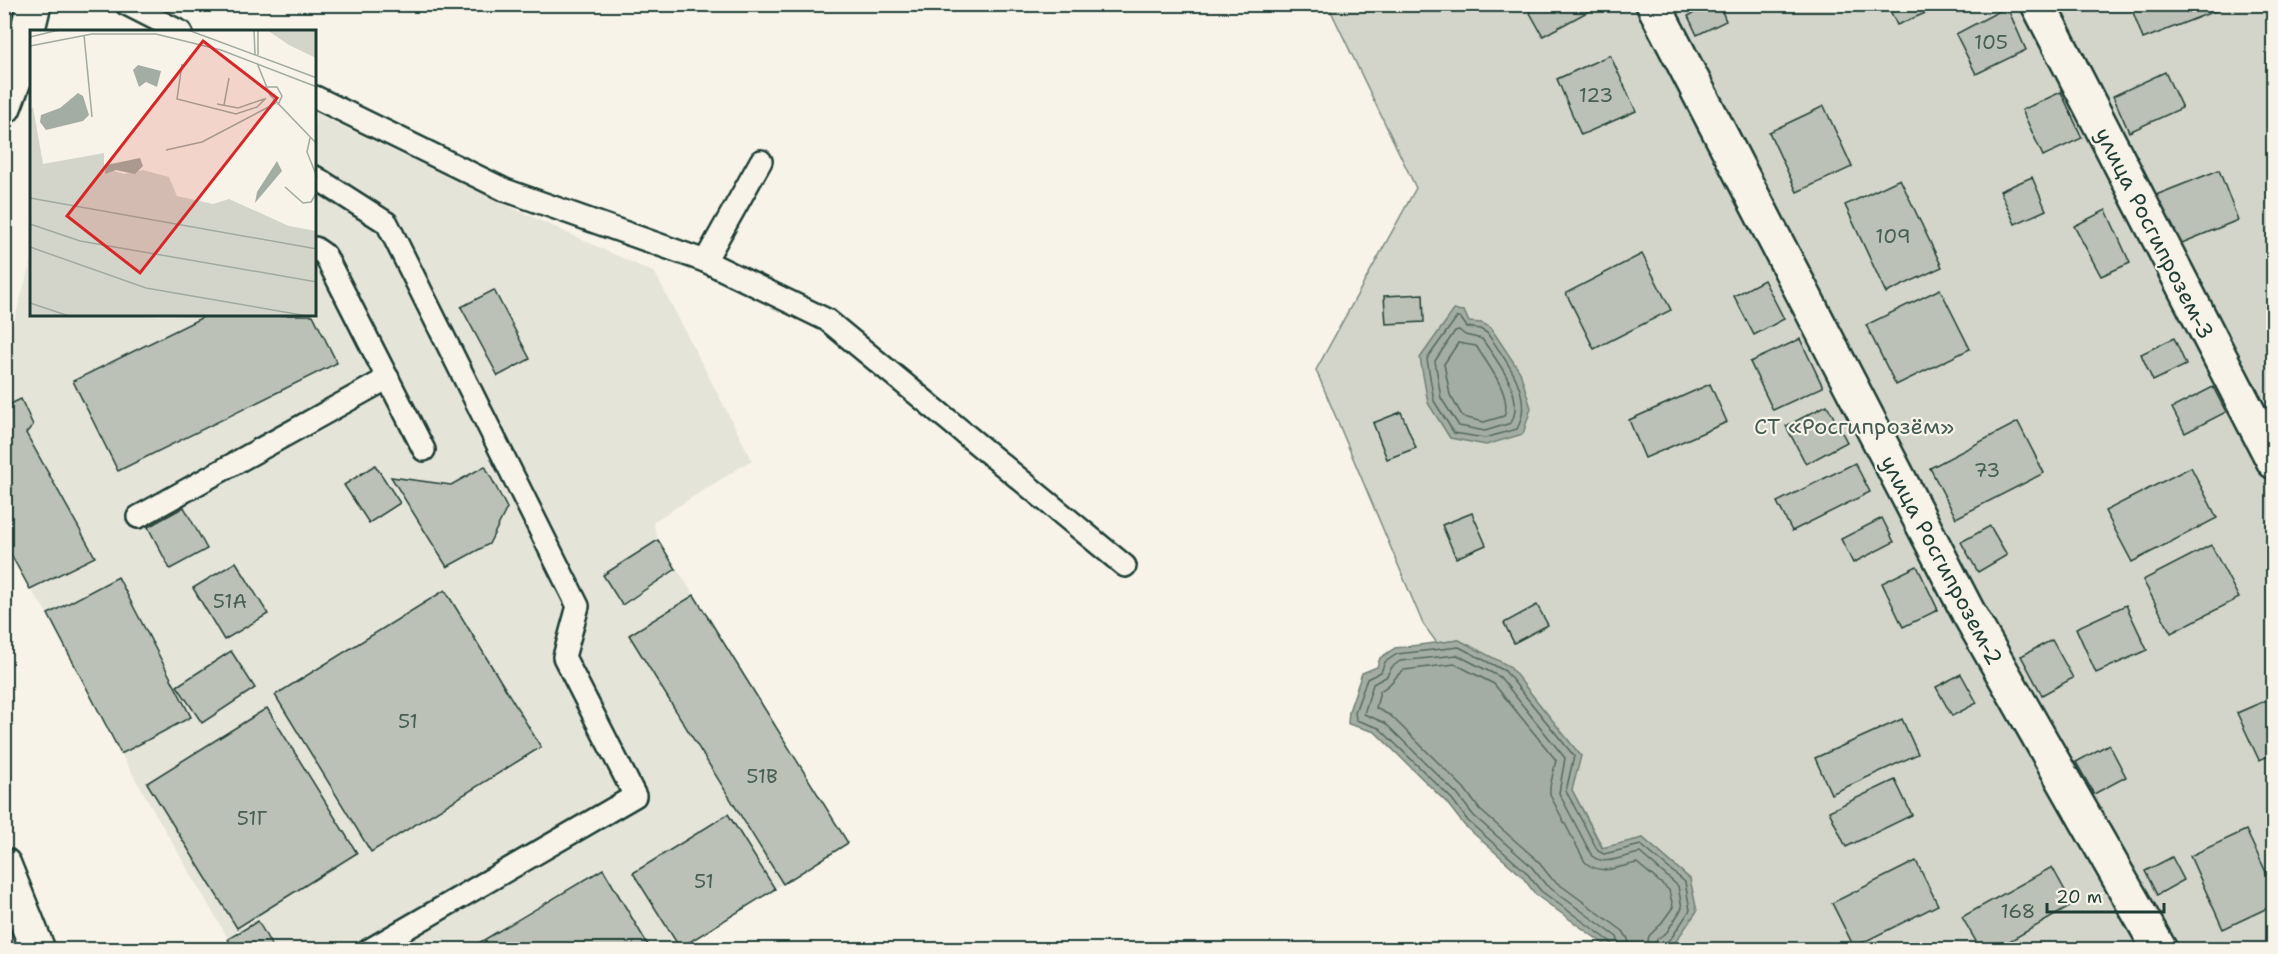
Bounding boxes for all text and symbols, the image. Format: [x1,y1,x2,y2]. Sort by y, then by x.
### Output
house number: 105 [1974,29,2008,55]
inset map [30,30,316,316]
house number: 123 [1579,82,1613,108]
street label: улица Росгипрозем-3 [2089,122,2221,344]
house number: 109 [1875,223,1911,249]
park label: СТ «Росгипрозём» [1754,412,1954,441]
street label: улица Росгипрозем-2 [1874,450,2009,670]
house number: 73 [1974,457,2000,483]
house number: 51А [213,588,247,614]
house number: 51 [398,708,418,734]
house number: 51В [746,763,778,789]
house number: 51Г [237,805,268,831]
house number: 51 [694,868,714,894]
scale bar [2047,876,2164,914]
text: 20 m [2056,885,2102,909]
house number: 168 [2001,898,2035,924]

